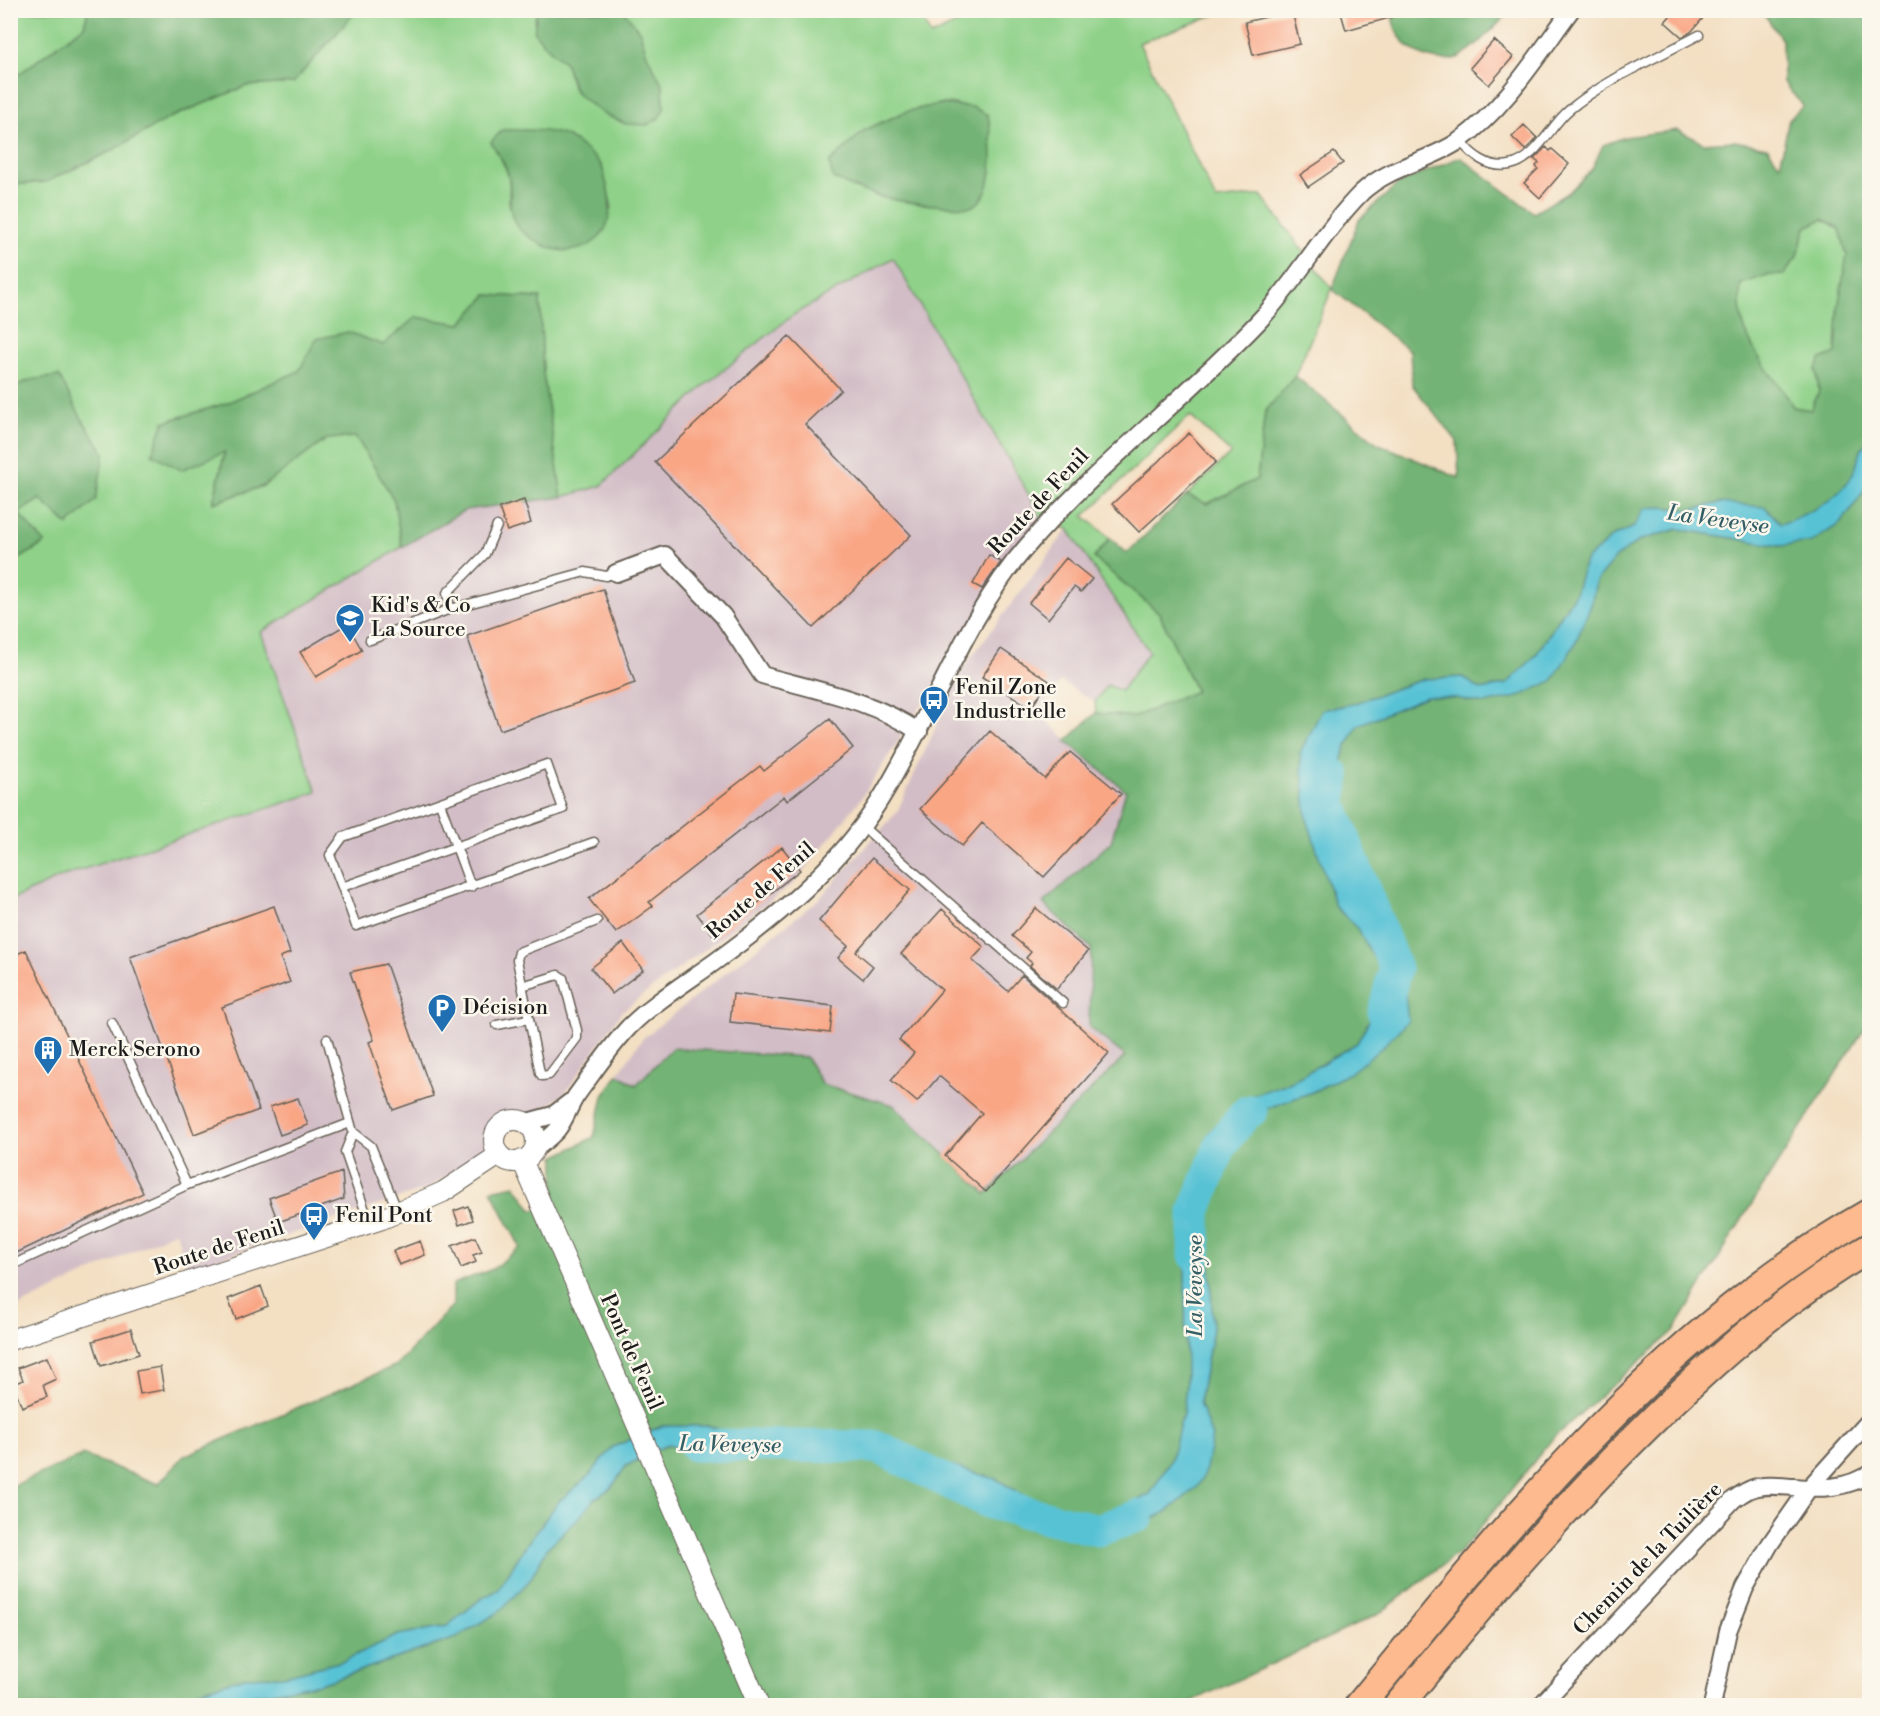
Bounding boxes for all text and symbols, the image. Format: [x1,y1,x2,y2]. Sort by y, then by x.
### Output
street label: Route de Fenil [983,443,1095,561]
water label: La Veveyse [1665,499,1770,540]
place label: Kid's & Co La Source [371,593,471,643]
school or university icon: Kid's & Co La Source [334,602,366,644]
place label: Fenil Zone Industrielle [955,675,1066,725]
bus stop icon: Fenil Zone Industrielle [918,684,950,726]
street label: Route de Fenil [701,837,821,945]
parking icon: Décision [426,992,458,1034]
place label: Décision [463,995,548,1021]
building icon: Merck Serono [32,1034,64,1076]
place label: Merck Serono [69,1037,200,1063]
bus stop icon: Fenil Pont [298,1200,330,1242]
place label: Fenil Pont [335,1203,433,1229]
street label: Route de Fenil [150,1215,288,1281]
water label: La Veveyse [1182,1235,1209,1338]
street label: Pont de Fenil [594,1290,668,1414]
water label: La Veveyse [678,1431,781,1459]
street label: Chemin de la Tuilière [1568,1477,1728,1641]

